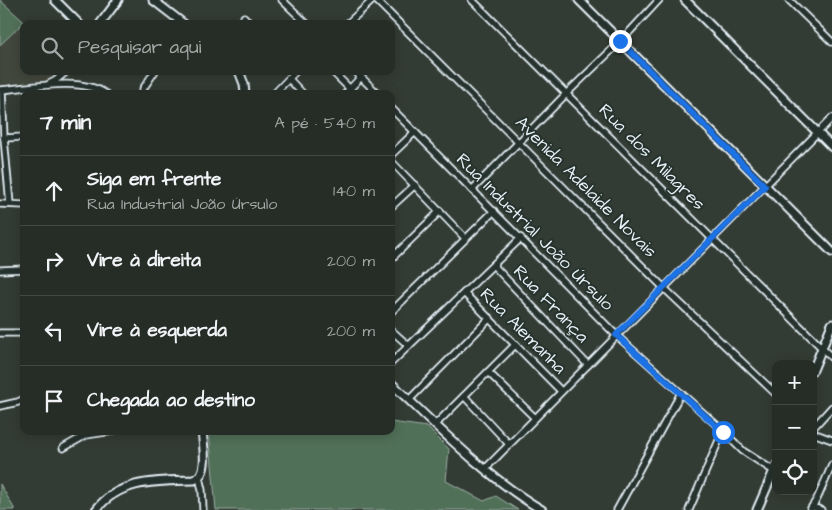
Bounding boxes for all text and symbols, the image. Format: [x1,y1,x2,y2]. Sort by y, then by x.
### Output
search box [20,20,395,75]
route end [609,30,632,53]
icon: search [38,34,66,62]
text: Pesquisar aqui [78,34,201,61]
street label: Rua dos Milagres [592,98,711,217]
text: 7 min [40,108,91,137]
street label: Avenida Adelaide Novais [510,111,662,263]
text: A pé · 540 m [275,112,375,134]
street label: Rua Industrial João Úrsulo [451,148,619,316]
text: Siga em frente [87,166,221,193]
icon: ahead [40,177,68,205]
text: 140 m [333,180,375,202]
text: Rua Industrial João Úrsulo [87,193,277,215]
icon: right [40,247,68,275]
text: Vire à direita [87,247,201,274]
text: 200 m [327,250,375,272]
street label: Rua França [507,260,595,348]
street label: Rua Alemanha [474,282,572,380]
icon: left [40,317,68,345]
text: Vire à esquerda [87,317,227,344]
text: 200 m [327,320,375,342]
map controls [772,360,817,495]
button: + [772,360,817,405]
icon: arrive [40,387,68,415]
text: Chegada ao destino [87,387,255,414]
button: − [772,405,817,450]
route start [712,421,735,444]
button: locate [772,450,817,495]

